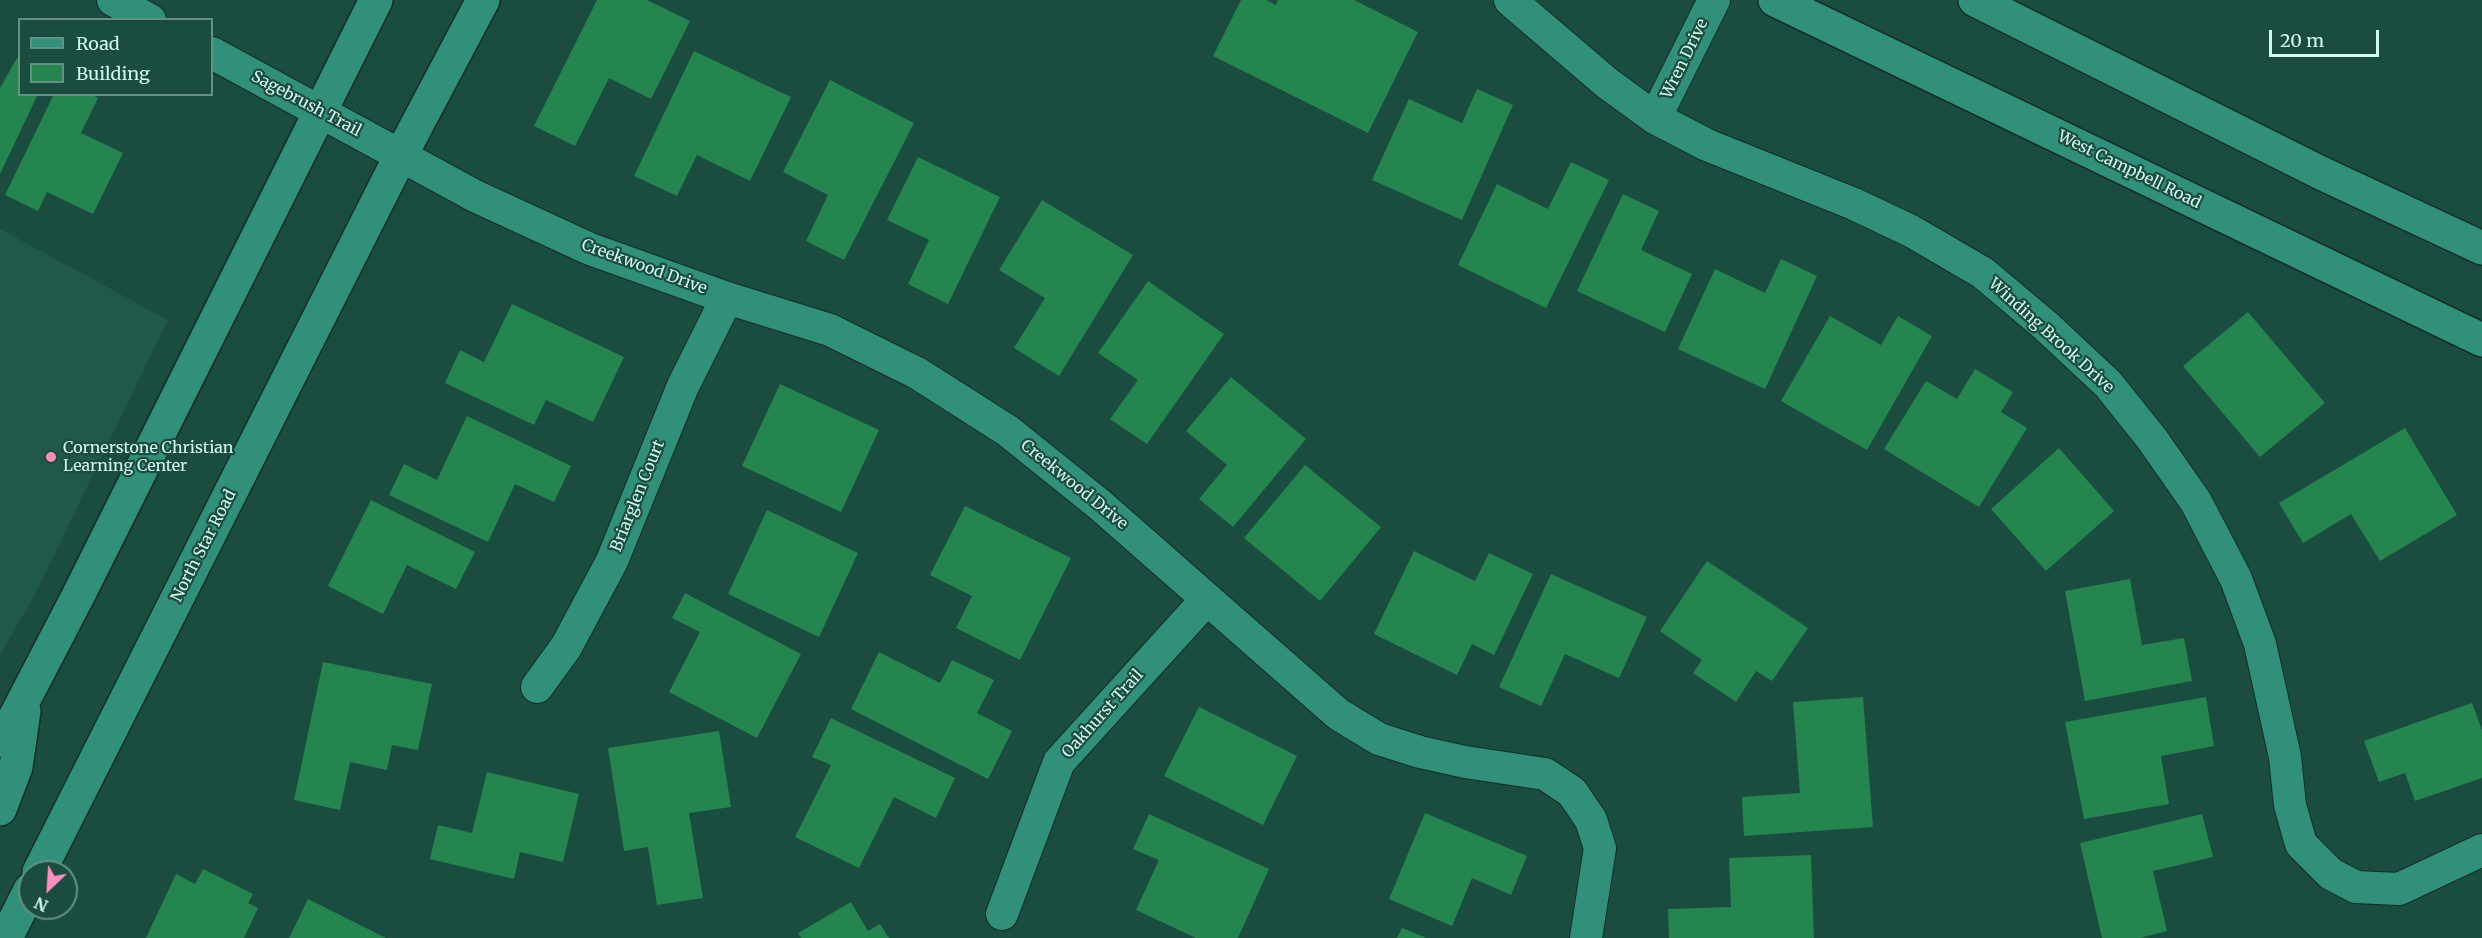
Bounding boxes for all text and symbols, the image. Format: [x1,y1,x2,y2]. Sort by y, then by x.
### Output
street label: Wren Drive [1657,16,1713,102]
legend [18,18,213,96]
scale bar [2272,18,2382,56]
text: 20 m [2280,29,2324,52]
text: Road [76,32,120,55]
text: Building [76,62,150,85]
street label: Sagebrush Trail [248,67,364,141]
street label: West Campbell Road [2054,127,2204,213]
street label: Creekwood Drive [579,235,709,299]
street label: Winding Brook Drive [1984,275,2118,397]
street label: Creekwood Drive [1017,436,1131,534]
street label: Briarglen Court [607,437,669,555]
place label: Cornerstone Christian Learning Center [63,438,233,476]
marker: Cornerstone Christian Learning Center [44,450,58,464]
street label: North Star Road [167,487,241,605]
street label: Oakhurst Trail [1058,666,1148,762]
north arrow [18,860,78,920]
text: N [31,893,51,916]

